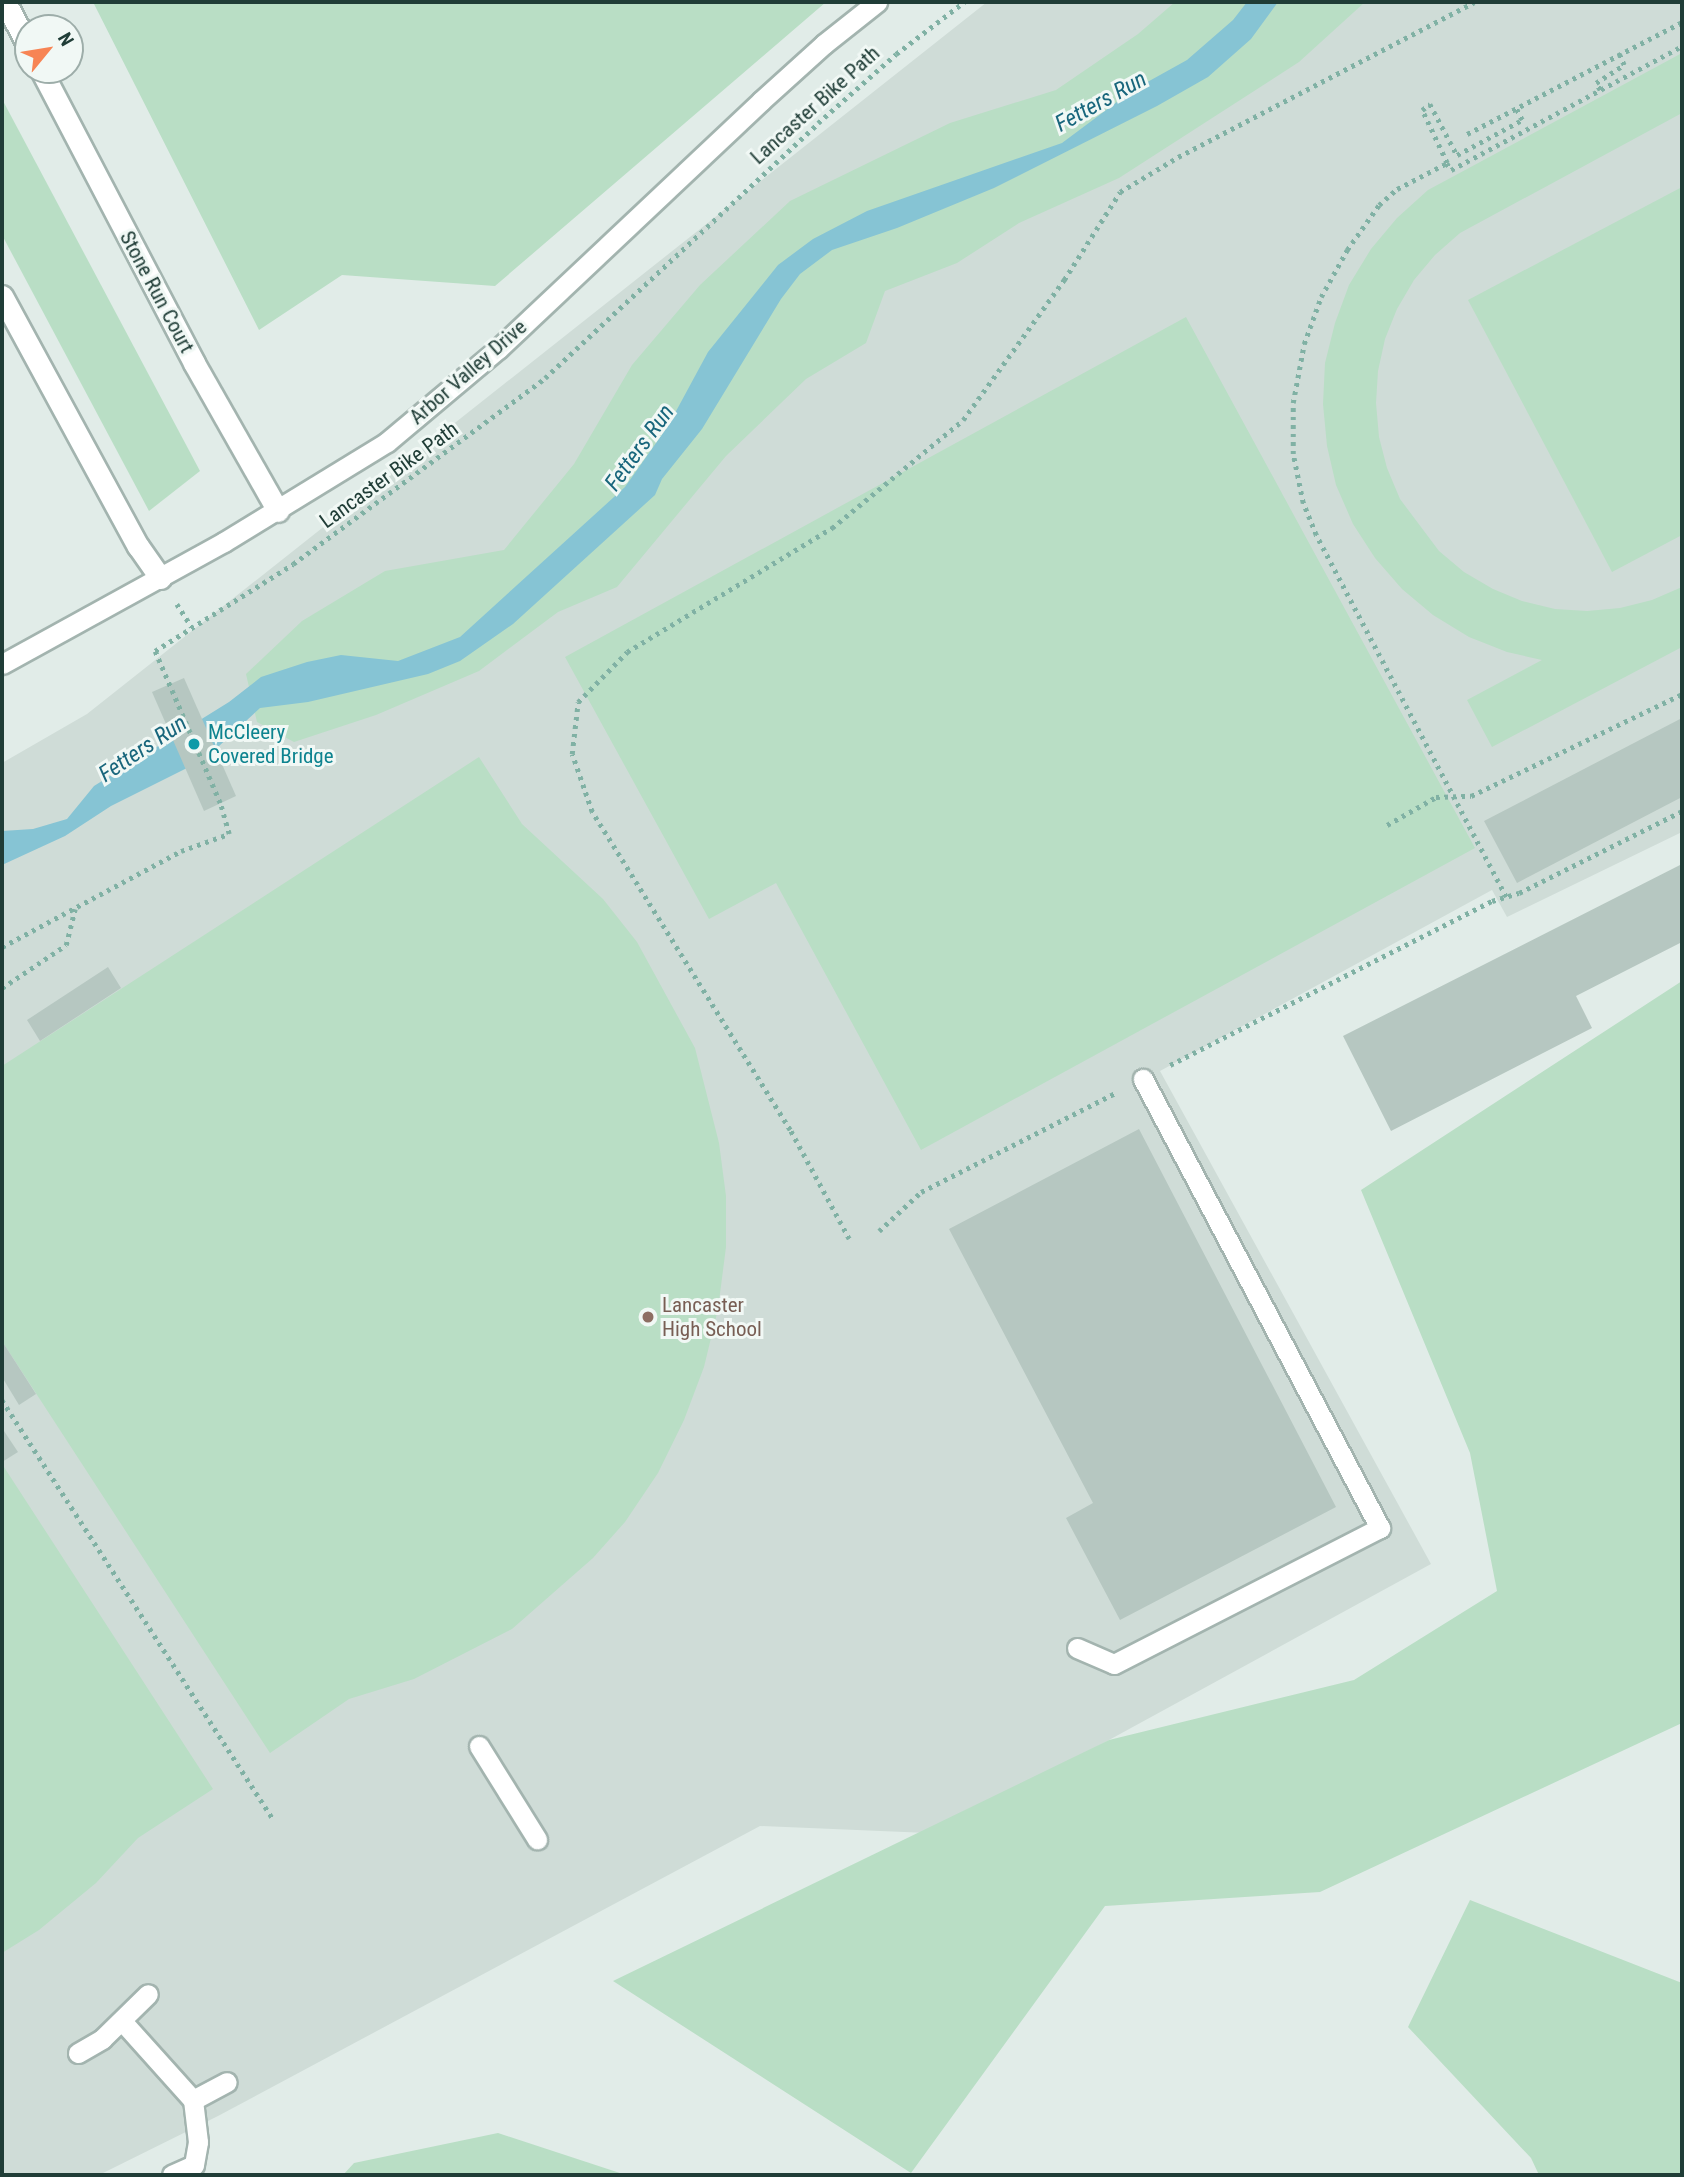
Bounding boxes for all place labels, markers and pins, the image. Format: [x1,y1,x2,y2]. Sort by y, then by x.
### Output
place label: McCleery Covered Bridge [208,719,334,769]
marker: McCleery Covered Bridge [186,736,202,752]
place label: Lancaster High School [662,1292,762,1342]
marker: Lancaster High School [640,1309,656,1325]

